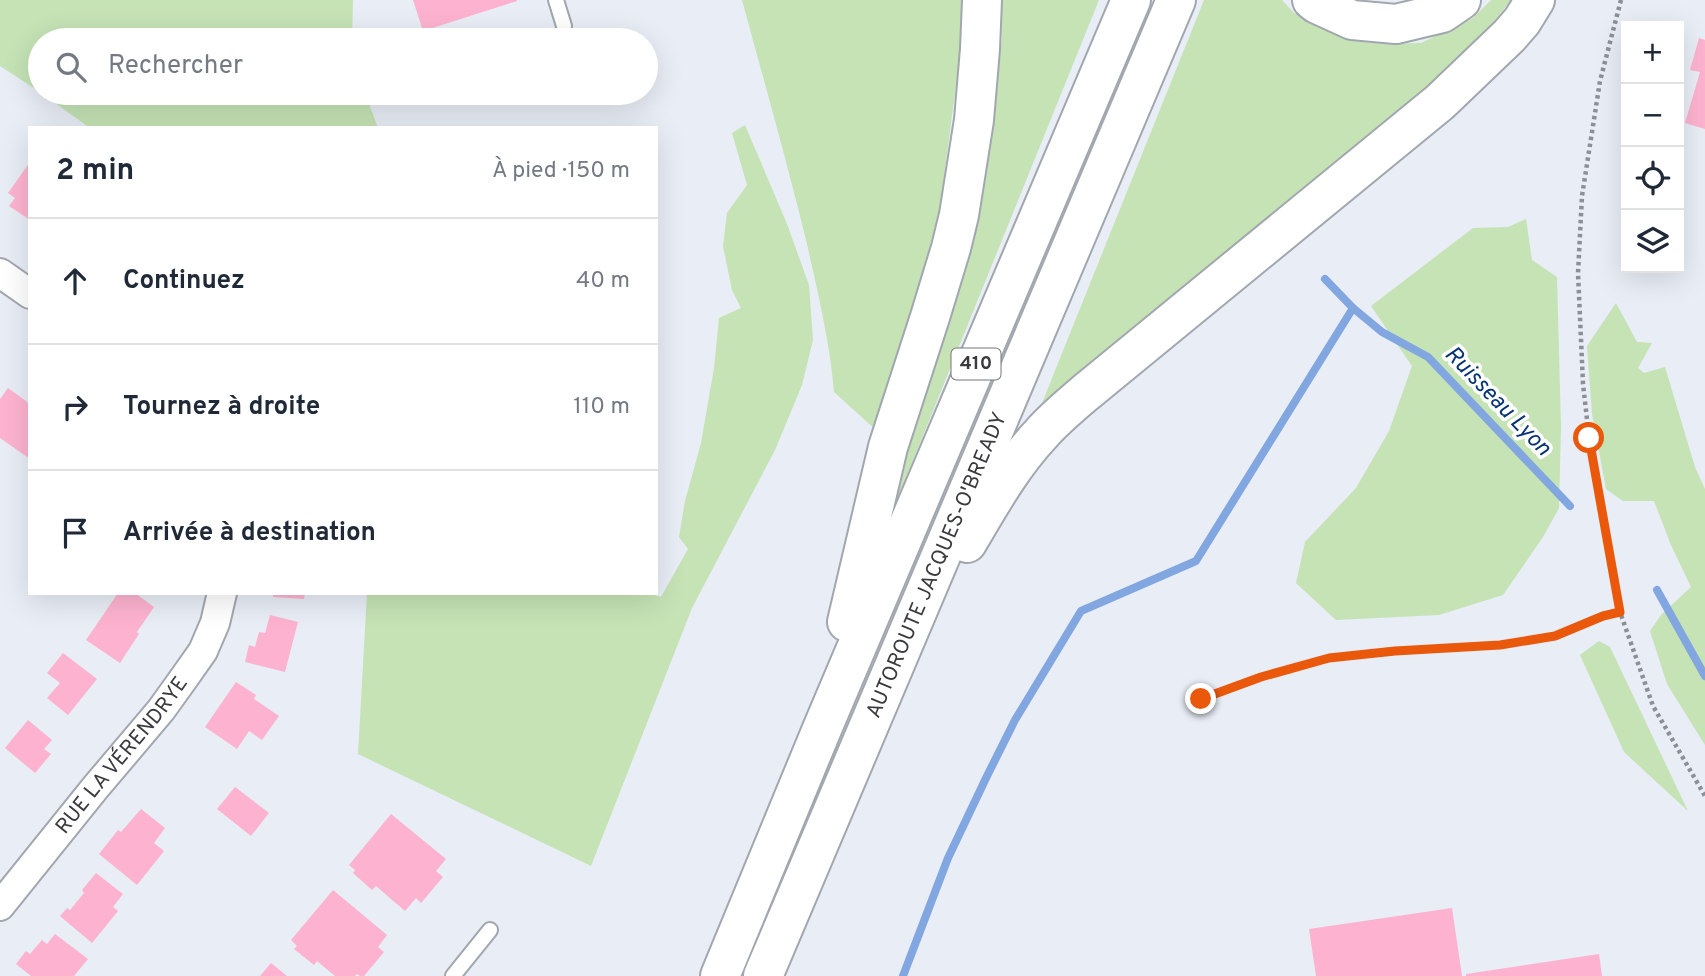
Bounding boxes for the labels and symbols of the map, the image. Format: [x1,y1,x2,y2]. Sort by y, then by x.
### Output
water label: Ruisseau Lyon [1437,341,1557,463]
road number: 410 [951,348,1000,380]
street label: AUTOROUTE JACQUES-O'BREADY [860,408,1013,722]
route start [1573,422,1604,453]
street label: RUE LA VÉRENDRYE [50,671,194,840]
route end [1185,683,1216,714]

